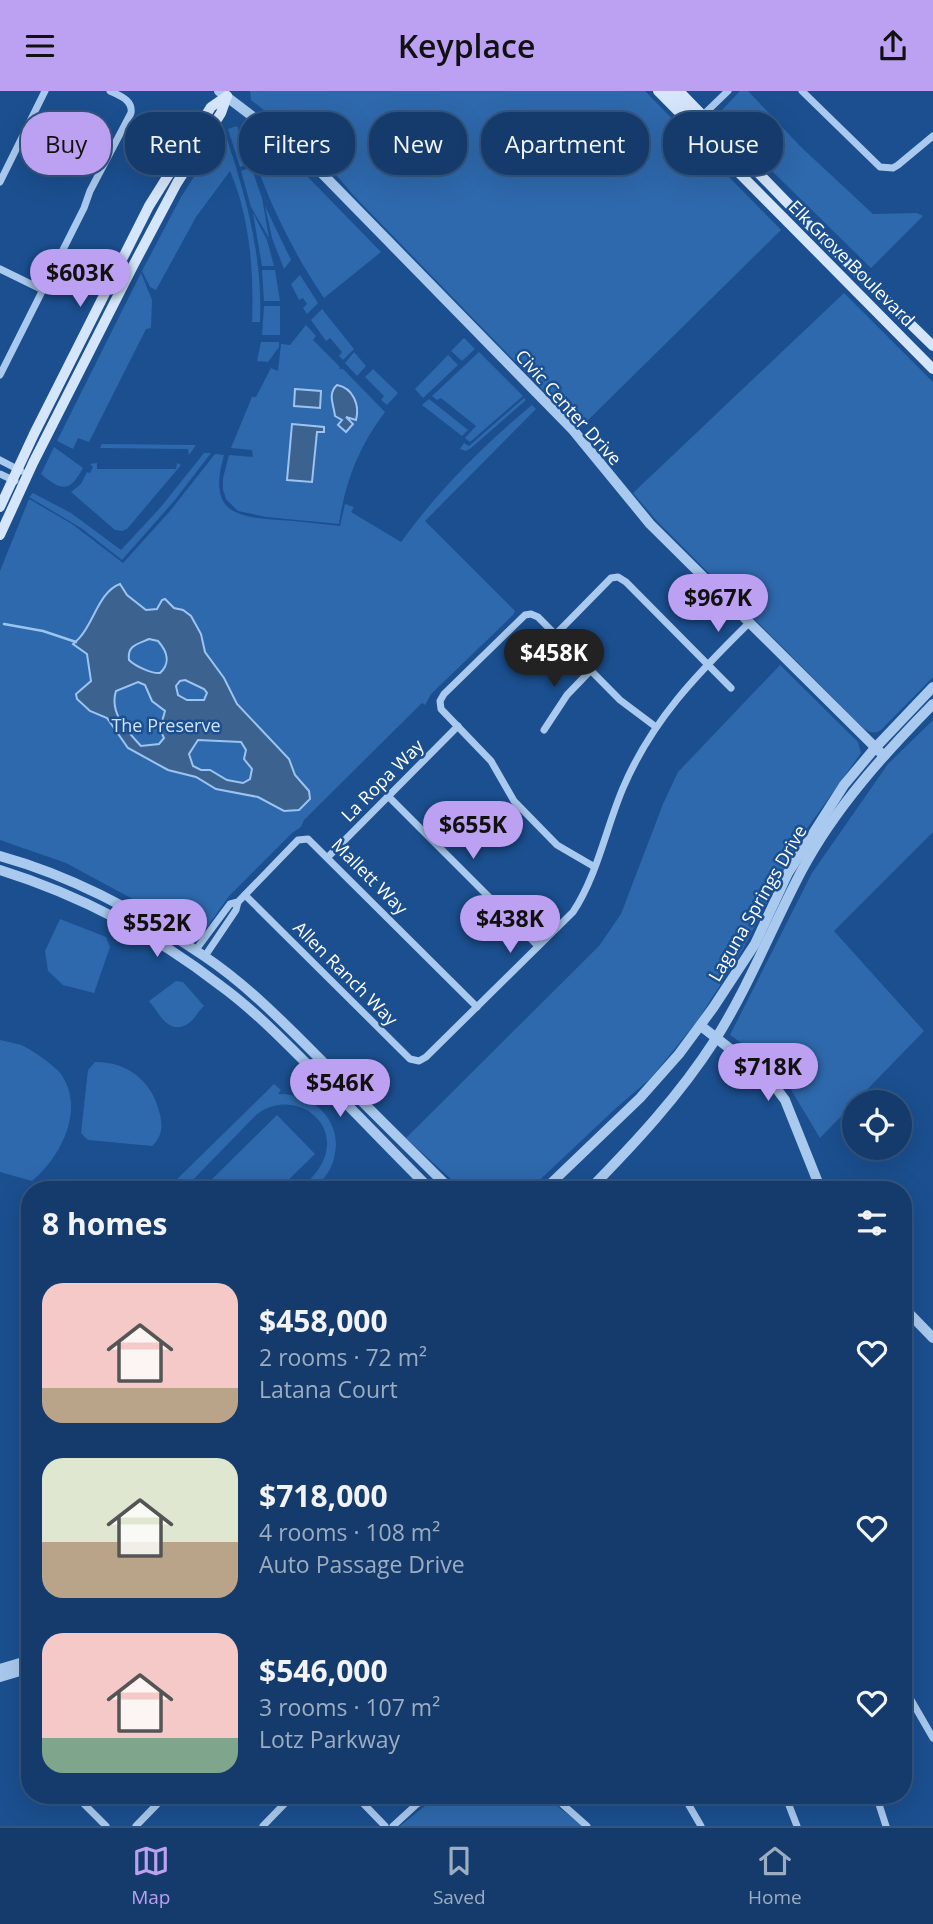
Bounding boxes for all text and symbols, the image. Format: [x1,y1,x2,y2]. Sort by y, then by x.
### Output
text: Keyplace [398,24,535,67]
icon: menu [21,27,59,65]
icon: share [874,27,912,65]
chip: Buy [21,112,111,175]
chip: Rent [125,112,225,175]
chip: Filters [239,112,355,175]
chip: New [369,112,467,175]
chip: Apartment [481,112,649,175]
chip: House [663,112,783,175]
street label: Elk Grove Boulevard [784,195,920,331]
pin: $603K [31,249,129,309]
text: $603K [46,256,114,288]
street label: Civic Center Drive [511,344,627,470]
pin: $967K [669,575,767,634]
text: $967K [684,581,752,613]
pin: $458K [505,629,603,689]
text: $458K [520,636,588,668]
park label: The Preserve [111,713,221,737]
street label: La Ropa Way [336,733,429,826]
pin: $655K [424,801,522,861]
text: $655K [439,808,507,840]
street label: Laguna Springs Drive [702,820,812,986]
street label: Mallett Way [327,833,414,920]
pin: $438K [461,895,559,955]
pin: $552K [108,899,206,959]
text: $438K [476,902,544,934]
text: $552K [123,906,191,938]
street label: Allen Ranch Way [289,916,404,1031]
pin: $718K [719,1044,817,1103]
text: $718K [734,1050,802,1082]
pin: $546K [291,1059,389,1119]
text: $546K [306,1066,374,1098]
map controls [842,1090,912,1160]
button: locate [842,1090,912,1160]
text: 8 homes [42,1203,167,1244]
icon: filters [853,1204,891,1242]
text: $458,000 [259,1300,388,1341]
icon: home [98,1311,182,1395]
icon: heart [853,1334,891,1372]
text: 2 rooms · 72 m² [259,1341,427,1373]
text: Latana Court [259,1373,398,1405]
text: $718,000 [259,1475,388,1516]
icon: home [98,1486,182,1570]
icon: heart [853,1509,891,1547]
text: 4 rooms · 108 m² [259,1516,440,1548]
text: Auto Passage Drive [259,1548,465,1580]
text: $546,000 [259,1650,388,1691]
icon: home [98,1661,182,1745]
icon: heart [853,1684,891,1722]
text: 3 rooms · 107 m² [259,1691,440,1723]
text: Lotz Parkway [259,1723,400,1755]
tab: Map [131,1842,170,1910]
tab: Saved [433,1842,486,1910]
tab: Home [748,1842,802,1910]

